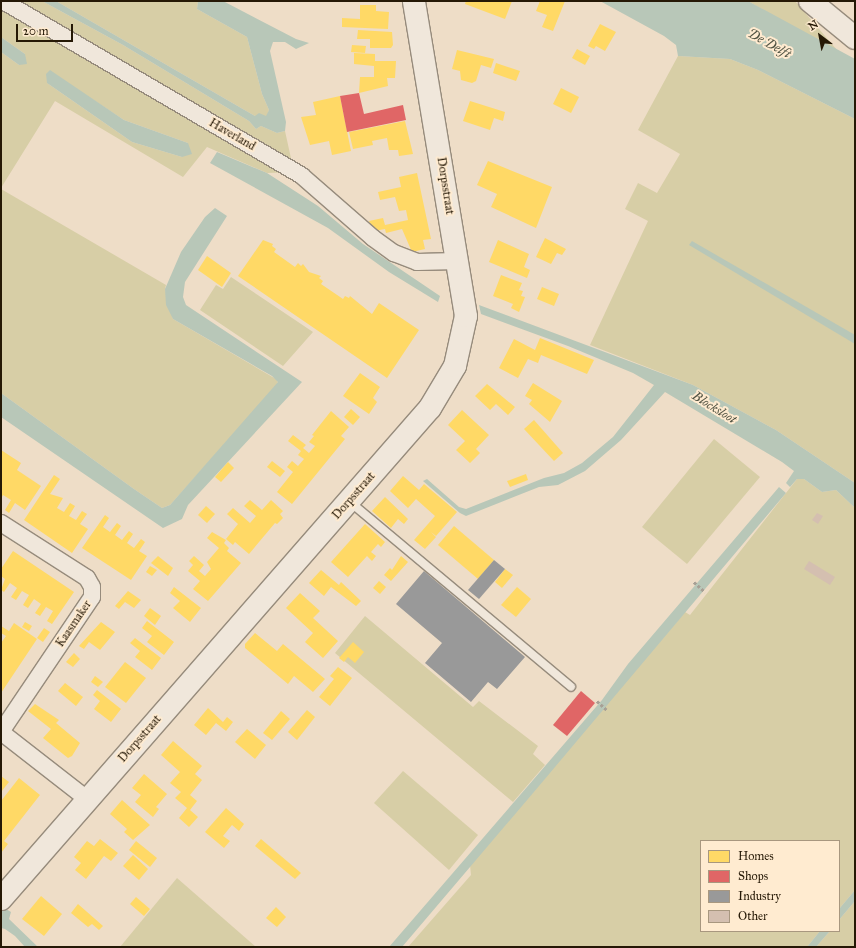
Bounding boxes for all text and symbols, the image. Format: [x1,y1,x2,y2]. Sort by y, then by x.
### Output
scale bar [18,16,75,42]
north arrow [800,16,840,56]
text: N [806,17,821,33]
text: 20 m [23,24,49,38]
water label: De Delft [745,26,793,62]
street label: Haverland [206,116,258,154]
street label: Dorpsstraat [433,156,457,216]
water label: Blocksloot [689,388,739,428]
street label: Dorpsstraat [330,469,378,523]
street label: Kaasmaker [53,598,95,650]
street label: Dorpsstraat [116,712,164,766]
legend [700,840,840,932]
text: Homes [738,849,774,863]
text: Shops [738,869,768,883]
text: Industry [738,889,781,903]
text: Other [738,909,768,923]

